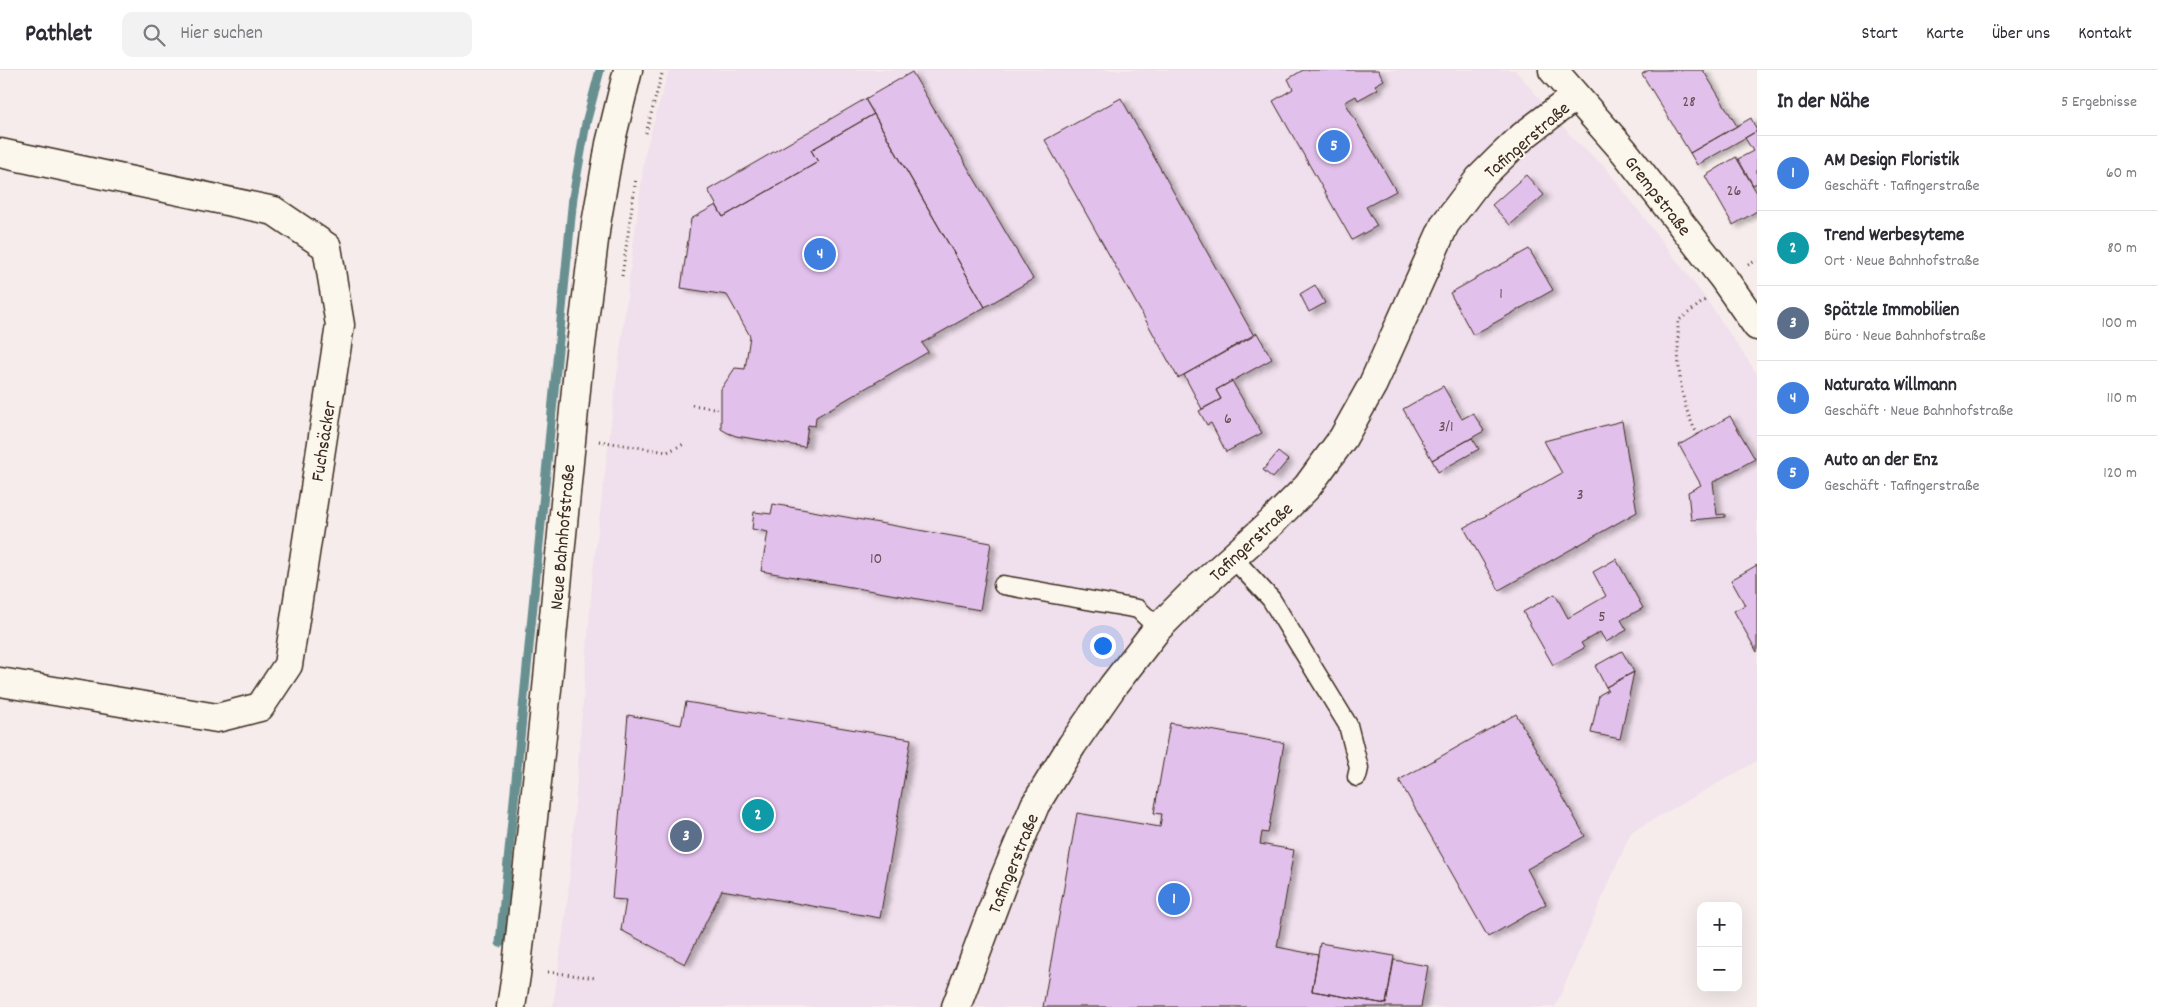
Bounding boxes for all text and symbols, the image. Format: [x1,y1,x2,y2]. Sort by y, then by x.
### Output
search box [122,12,472,57]
text: Pathlet [25,18,92,52]
icon: search [140,21,168,49]
text: Hier suchen [180,21,263,48]
text: Start [1862,22,1898,47]
text: Karte [1926,22,1964,47]
text: Über uns [1992,22,2050,47]
text: Kontakt [2078,22,2132,47]
text: In der Nähe [1777,88,1869,118]
house number: 28 [1682,91,1696,114]
text: 5 Ergebnisse [2061,91,2137,114]
street label: Tafingerstraße [1479,97,1577,187]
pin: 5 [1318,127,1350,165]
text: AM Design Floristik [1824,148,1959,175]
street label: Grempstraße [1616,151,1696,243]
text: 1 [1791,162,1795,185]
text: 60 m [2106,162,2137,185]
text: Geschäft · Tafingerstraße [1824,175,1980,198]
house number: 26 [1727,180,1742,203]
text: Trend Werbesyteme [1824,223,1964,250]
pin: 4 [804,235,836,273]
text: 2 [1790,237,1797,260]
text: 80 m [2107,237,2137,260]
text: Ort · Neue Bahnhofstraße [1824,250,1979,273]
house number: 1 [1499,283,1503,306]
text: Spätzle Immobilien [1824,298,1959,325]
text: 3 [1789,312,1797,335]
text: 100 m [2101,312,2137,335]
text: Büro · Neue Bahnhofstraße [1824,325,1986,348]
text: Naturata Willmann [1824,373,1957,400]
text: 4 [1790,387,1796,410]
text: 110 m [2107,387,2137,410]
street label: Fuchsäcker [306,399,345,484]
text: Geschäft · Neue Bahnhofstraße [1824,400,2013,423]
house number: 6 [1224,408,1232,431]
house number: 3/1 [1438,416,1454,439]
text: Auto an der Enz [1824,448,1938,475]
text: 5 [1789,462,1797,485]
text: 120 m [2103,462,2137,485]
street label: Neue Bahnhofstraße [545,463,584,611]
text: Geschäft · Tafingerstraße [1824,475,1980,498]
house number: 3 [1576,484,1584,507]
street label: Tafingerstraße [1204,497,1300,590]
house number: 10 [870,548,882,571]
house number: 5 [1598,606,1606,629]
your location [1090,633,1116,659]
pin: 2 [742,796,774,834]
street label: Tafingerstraße [983,810,1048,919]
pin: 3 [670,817,702,855]
pin: 1 [1158,880,1190,918]
map controls [1697,902,1742,992]
button: + [1697,902,1742,947]
button: − [1697,947,1742,992]

